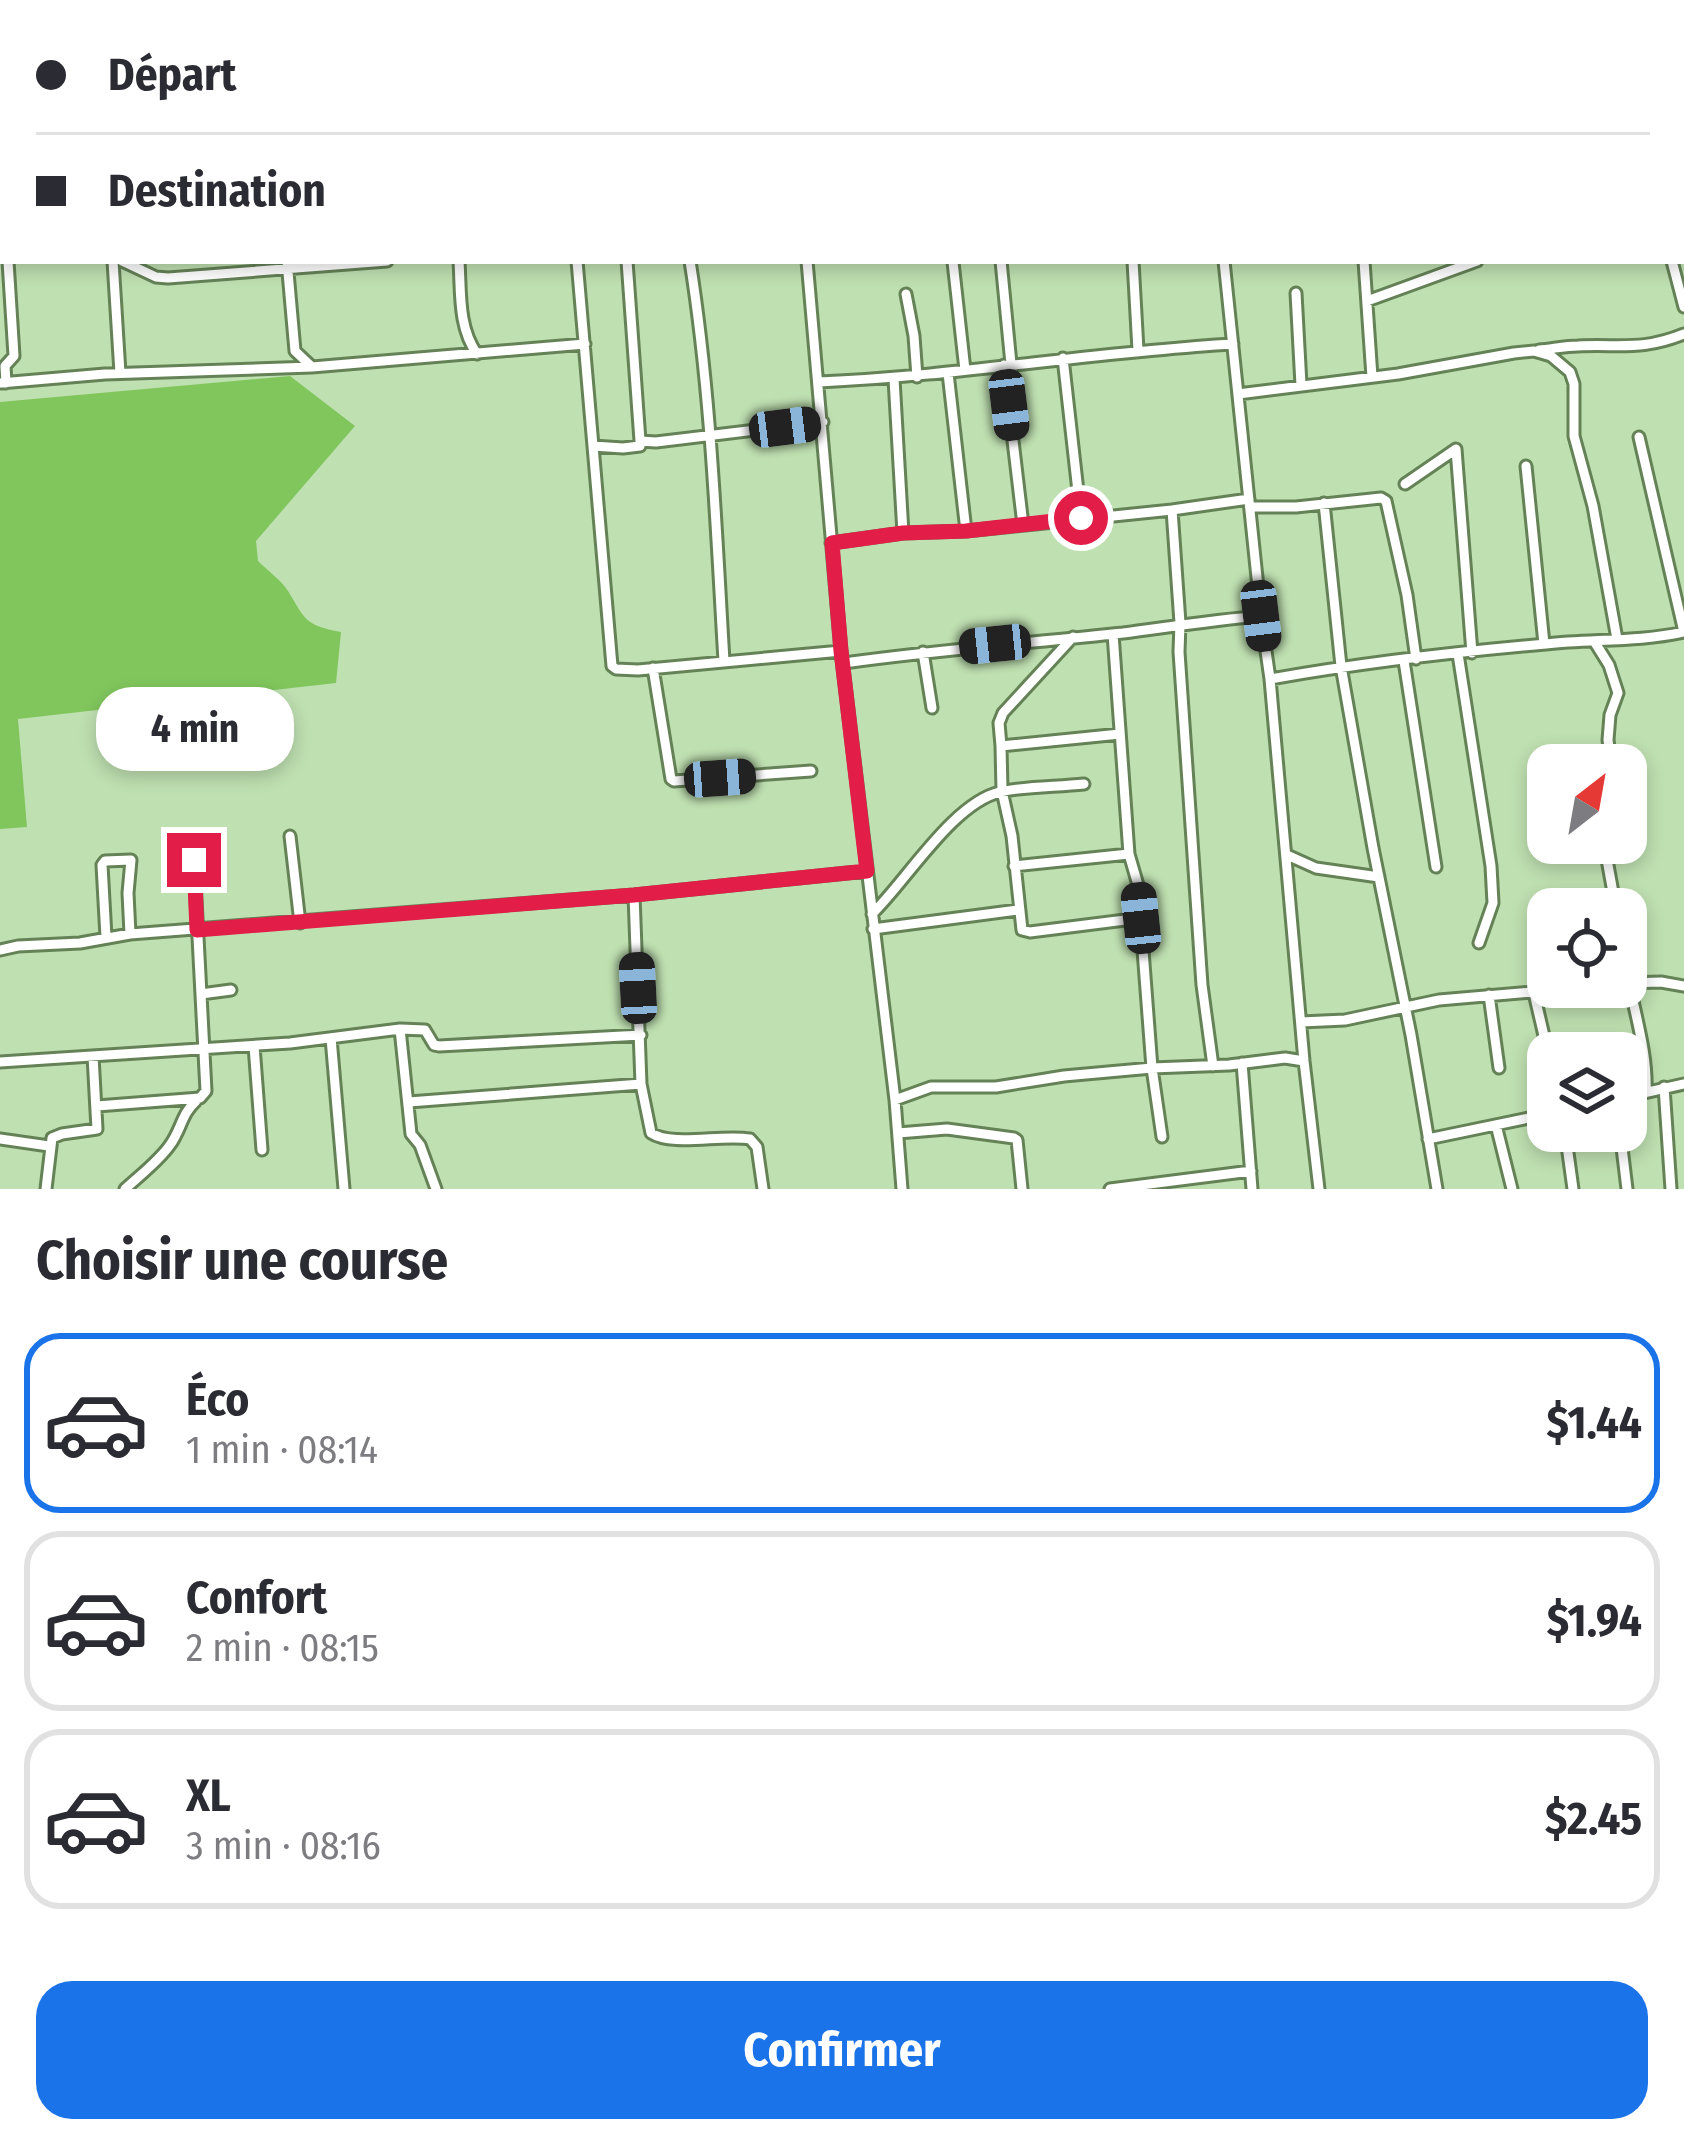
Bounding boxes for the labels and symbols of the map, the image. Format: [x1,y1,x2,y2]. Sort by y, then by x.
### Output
car [987,367,1031,443]
car [747,405,823,449]
route start [1054,491,1108,545]
car [1239,578,1283,654]
car [957,622,1033,666]
callout: 4 min [95,686,293,770]
north arrow [1527,744,1647,864]
car [683,758,757,798]
route end [167,833,221,887]
car [1119,880,1163,956]
car [618,951,658,1025]

